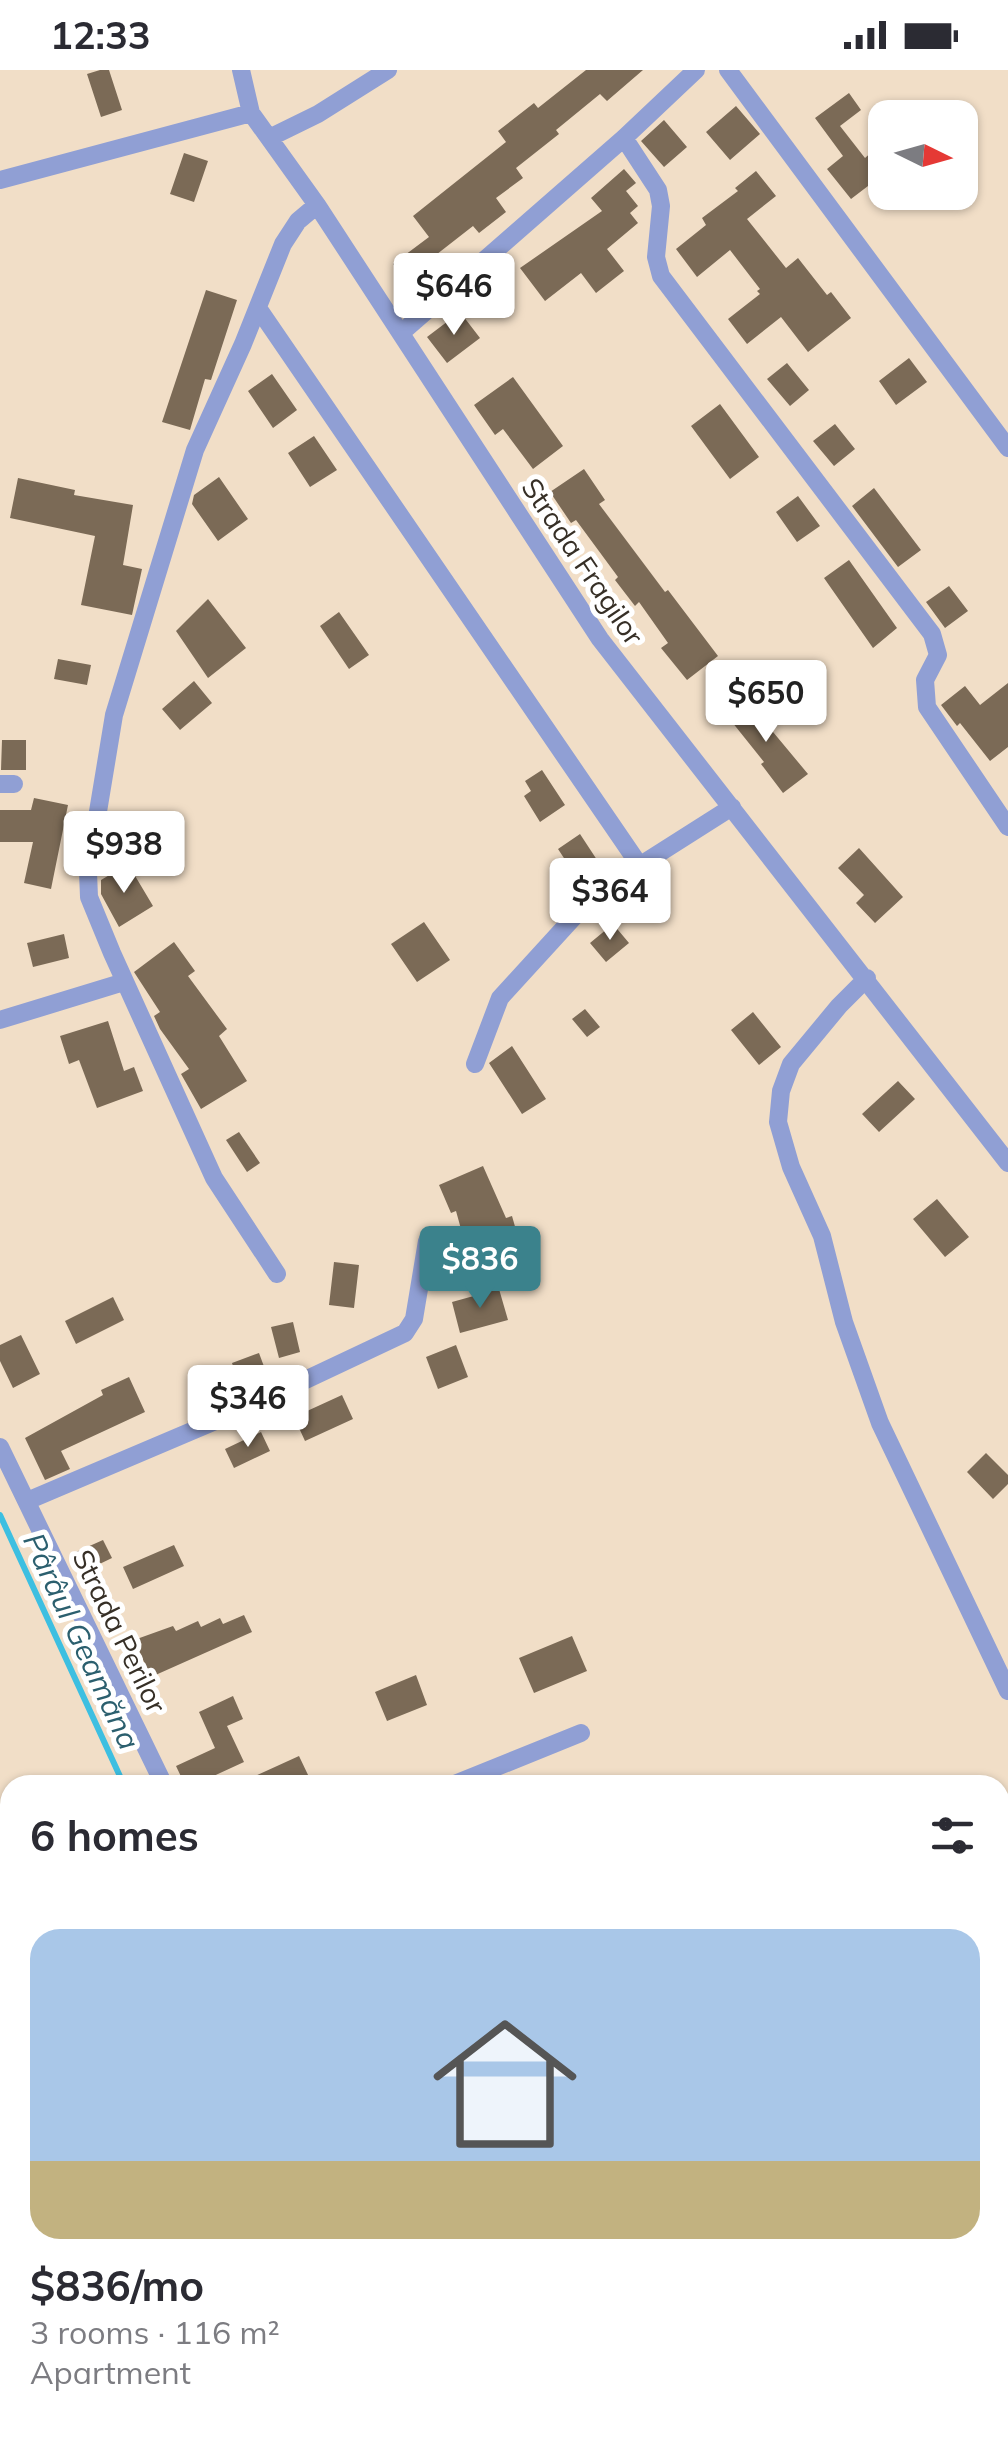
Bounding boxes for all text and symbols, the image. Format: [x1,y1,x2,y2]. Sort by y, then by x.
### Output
text: 12:33 [50,11,151,59]
north arrow [868,100,978,210]
map controls [868,100,978,210]
pin: $646 [395,253,513,338]
text: $646 [416,265,492,305]
street label: Strada Fragilor [514,471,652,652]
pin: $650 [707,660,825,745]
text: $650 [728,672,804,712]
pin: $938 [65,811,183,896]
text: $938 [86,823,162,863]
pin: $364 [551,858,669,943]
text: $364 [572,870,648,910]
pin: $836 [421,1226,539,1311]
text: $836 [442,1238,518,1278]
pin: $346 [189,1365,307,1450]
text: $346 [210,1377,286,1417]
water label: Pârâul Geamăna [15,1527,149,1755]
street label: Strada Perilor [65,1544,175,1719]
icon: filters [925,1808,980,1863]
text: 6 homes [30,1809,199,1862]
icon: home [415,1994,595,2174]
text: $836/mo [30,2259,204,2312]
text: 3 rooms · 116 m² [30,2312,280,2352]
text: Apartment [30,2352,191,2392]

